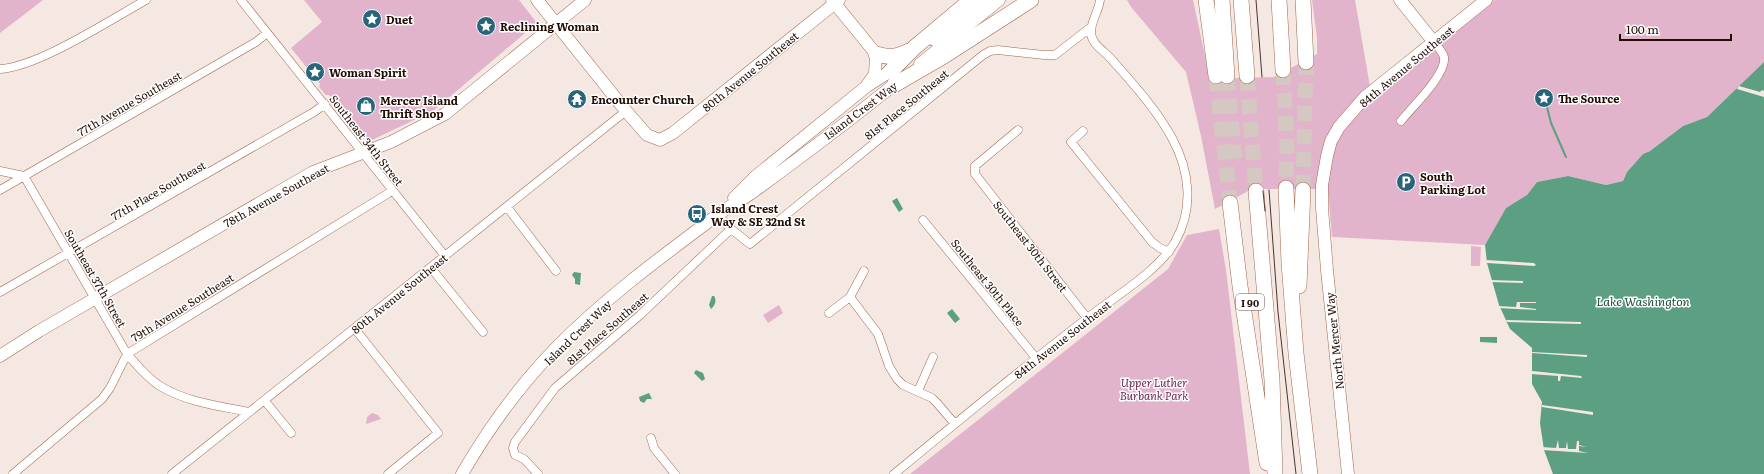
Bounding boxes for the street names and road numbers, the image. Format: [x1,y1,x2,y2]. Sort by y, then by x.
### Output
street label: 84th Avenue Southeast [1355,21,1457,110]
street label: 80th Avenue Southeast [699,27,802,115]
street label: 81st Place Southeast [861,65,952,143]
street label: 77th Avenue Southeast [74,66,185,139]
street label: Island Crest Way [820,77,901,143]
street label: Southeast 34th Street [326,91,408,189]
street label: 77th Place Southeast [108,156,209,224]
street label: 78th Avenue Southeast [220,159,332,231]
street label: Southeast 30th Street [990,197,1072,296]
street label: Southeast 37th Street [61,226,131,331]
street label: Southeast 30th Place [948,235,1028,329]
street label: 80th Avenue Southeast [348,249,451,337]
street label: 79th Avenue Southeast [128,269,237,345]
street label: 81st Place Southeast [563,288,652,368]
street label: North Mercer Way [1321,291,1347,390]
road number: I 90 [1236,294,1264,310]
street label: Island Crest Way [540,295,615,368]
street label: 84th Avenue Southeast [1010,296,1114,382]

